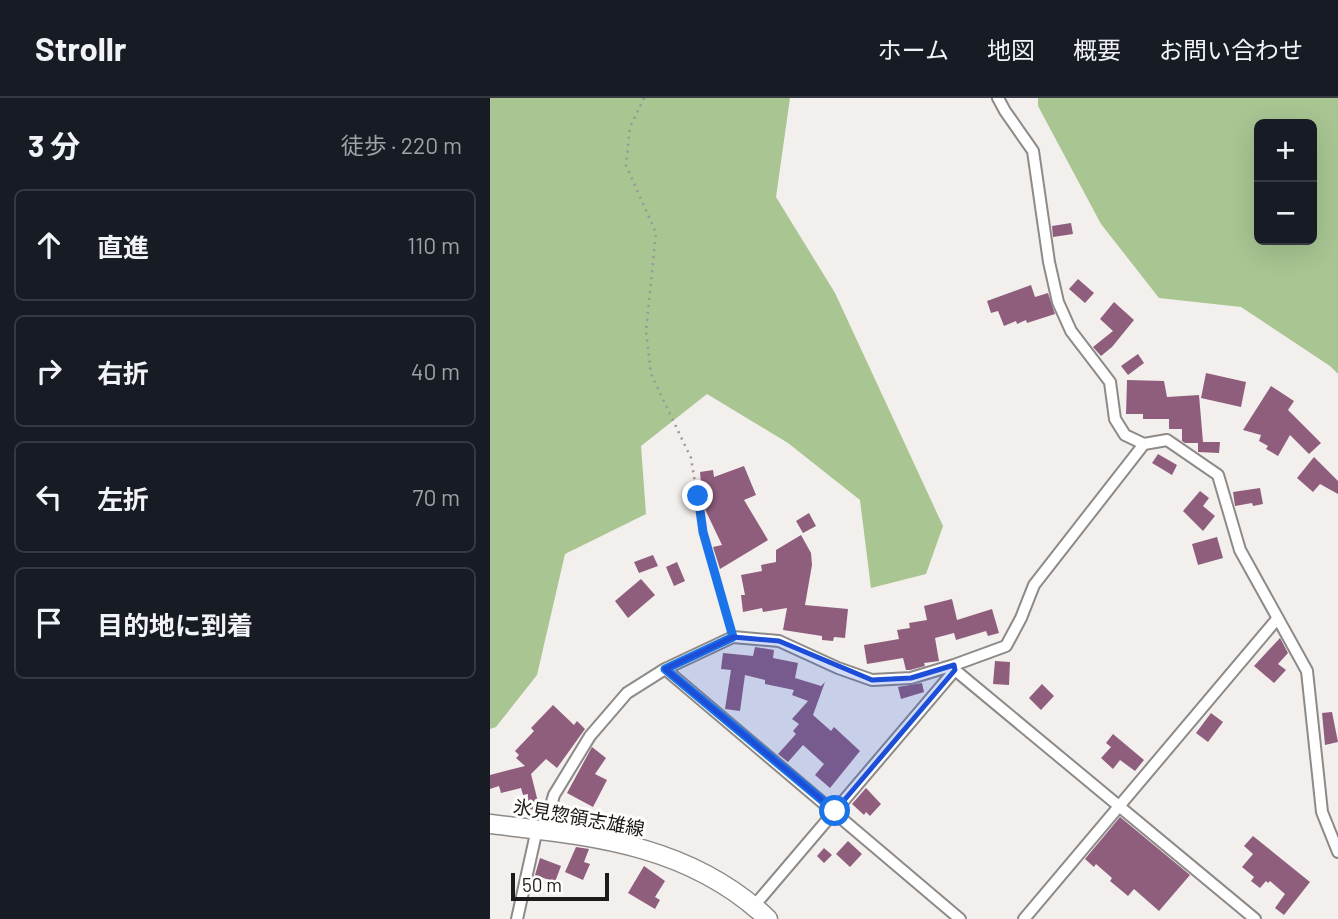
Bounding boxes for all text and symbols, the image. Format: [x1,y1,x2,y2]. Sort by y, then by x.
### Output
text: Strollr [35,28,127,68]
text: ホーム [878,35,949,64]
text: 地図 [987,35,1035,64]
text: 概要 [1073,35,1121,64]
text: お問い合わせ [1159,35,1303,64]
map controls [1254,119,1317,245]
button: + [1254,119,1317,182]
text: 3 分 [28,127,80,163]
text: 徒歩 · 220 m [341,131,462,159]
button: − [1254,182,1317,245]
icon: ahead [30,226,68,264]
text: 直進 [97,231,149,262]
text: 110 m [407,231,460,259]
icon: right [30,352,68,390]
text: 右折 [97,357,149,388]
text: 40 m [411,357,460,385]
icon: left [30,478,68,516]
route end [682,480,713,511]
text: 左折 [97,483,149,514]
text: 70 m [413,483,460,511]
icon: arrive [30,604,68,642]
text: 目的地に到着 [97,609,253,640]
street label: 氷見惣領志雄線 [512,794,646,840]
route start [819,795,850,826]
scale bar [511,870,609,902]
text: 50 m [522,873,562,896]

